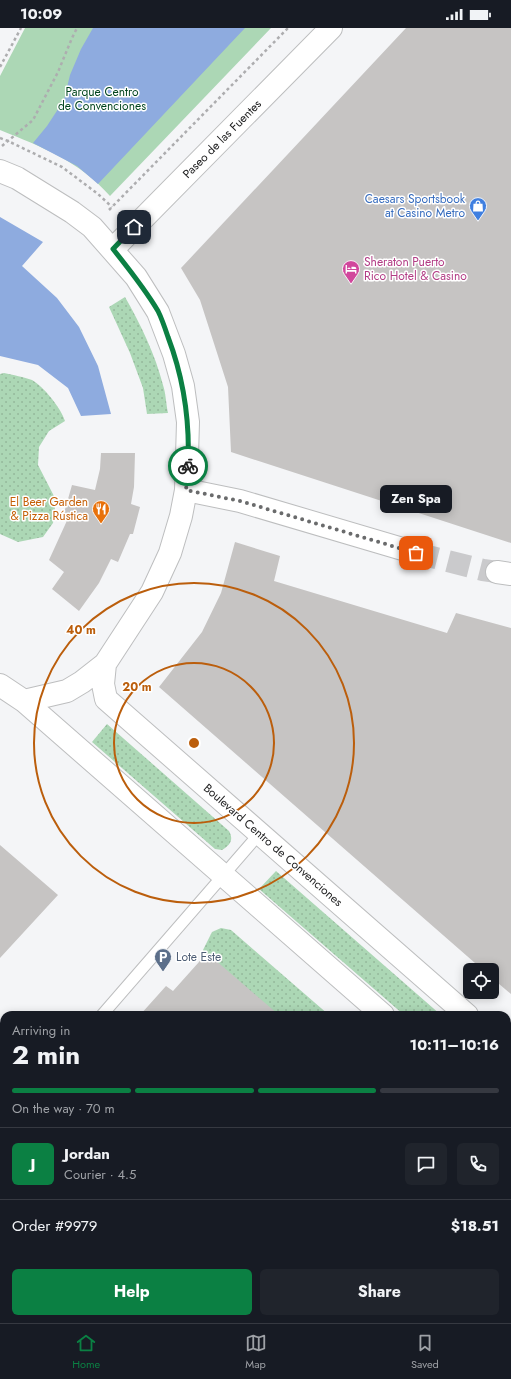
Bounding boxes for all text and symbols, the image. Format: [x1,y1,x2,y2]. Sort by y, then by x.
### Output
text: 10:09 [20,3,62,25]
park label: Parque Centro de Convenciones [58,83,146,115]
street label: Paseo de las Fuentes [178,95,266,183]
place label: Caesars Sportsbook at Casino Metro [365,190,466,222]
shop icon: Caesars Sportsbook at Casino Metro [468,196,488,221]
pin [117,210,151,244]
icon: home [123,216,145,238]
place label: Sheraton Puerto Rico Hotel & Casino [364,253,467,285]
hotel icon: Sheraton Puerto Rico Hotel & Casino [341,259,361,284]
courier [168,446,208,486]
icon: bike [177,455,199,477]
callout: Zen Spa [380,485,452,513]
text: Zen Spa [391,489,441,508]
place label: El Beer Garden & Pizza Rústica [10,493,88,525]
restaurant icon: El Beer Garden & Pizza Rústica [91,499,111,524]
pin [399,536,433,570]
icon: bag [405,542,427,564]
text: 40 m [66,621,96,639]
text: 20 m [122,678,152,696]
centre of rings [187,736,201,750]
street label: Boulevard Centro de Convenciones [199,779,347,911]
parking icon: Lote Este [153,947,173,972]
place label: Lote Este [176,948,221,966]
map controls [463,963,499,999]
button: locate [463,963,499,999]
text: Arriving in [12,1021,70,1040]
text: 10:11–10:16 [410,1034,499,1056]
text: 2 min [12,1036,80,1074]
text: On the way · 70 m [12,1099,115,1118]
text: Jordan [64,1143,110,1165]
button: chat [405,1143,447,1185]
button: phone [457,1143,499,1185]
text: J [31,1153,35,1175]
text: Courier · 4.5 [64,1165,136,1184]
text: Order #9979 [12,1215,97,1237]
text: $18.51 [451,1215,499,1237]
button: Help [12,1269,252,1315]
button: Share [260,1269,499,1315]
tab: Home [72,1332,100,1372]
tab: Map [245,1332,267,1372]
tab: Saved [411,1332,439,1372]

